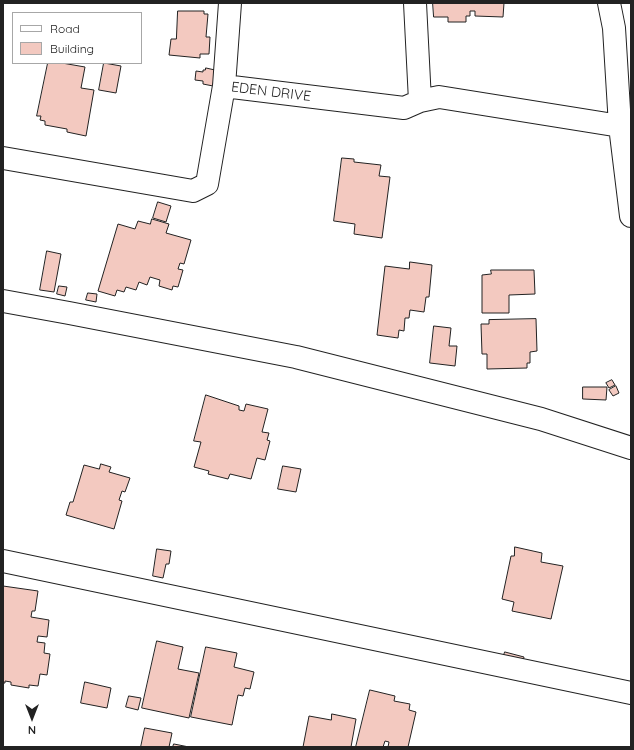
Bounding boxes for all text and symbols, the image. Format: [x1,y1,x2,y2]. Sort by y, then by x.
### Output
legend [12,12,142,64]
text: Road [50,21,80,36]
text: Building [50,41,94,56]
street label: EDEN DRIVE [230,79,312,105]
north arrow [12,698,52,738]
text: N [28,723,36,737]

